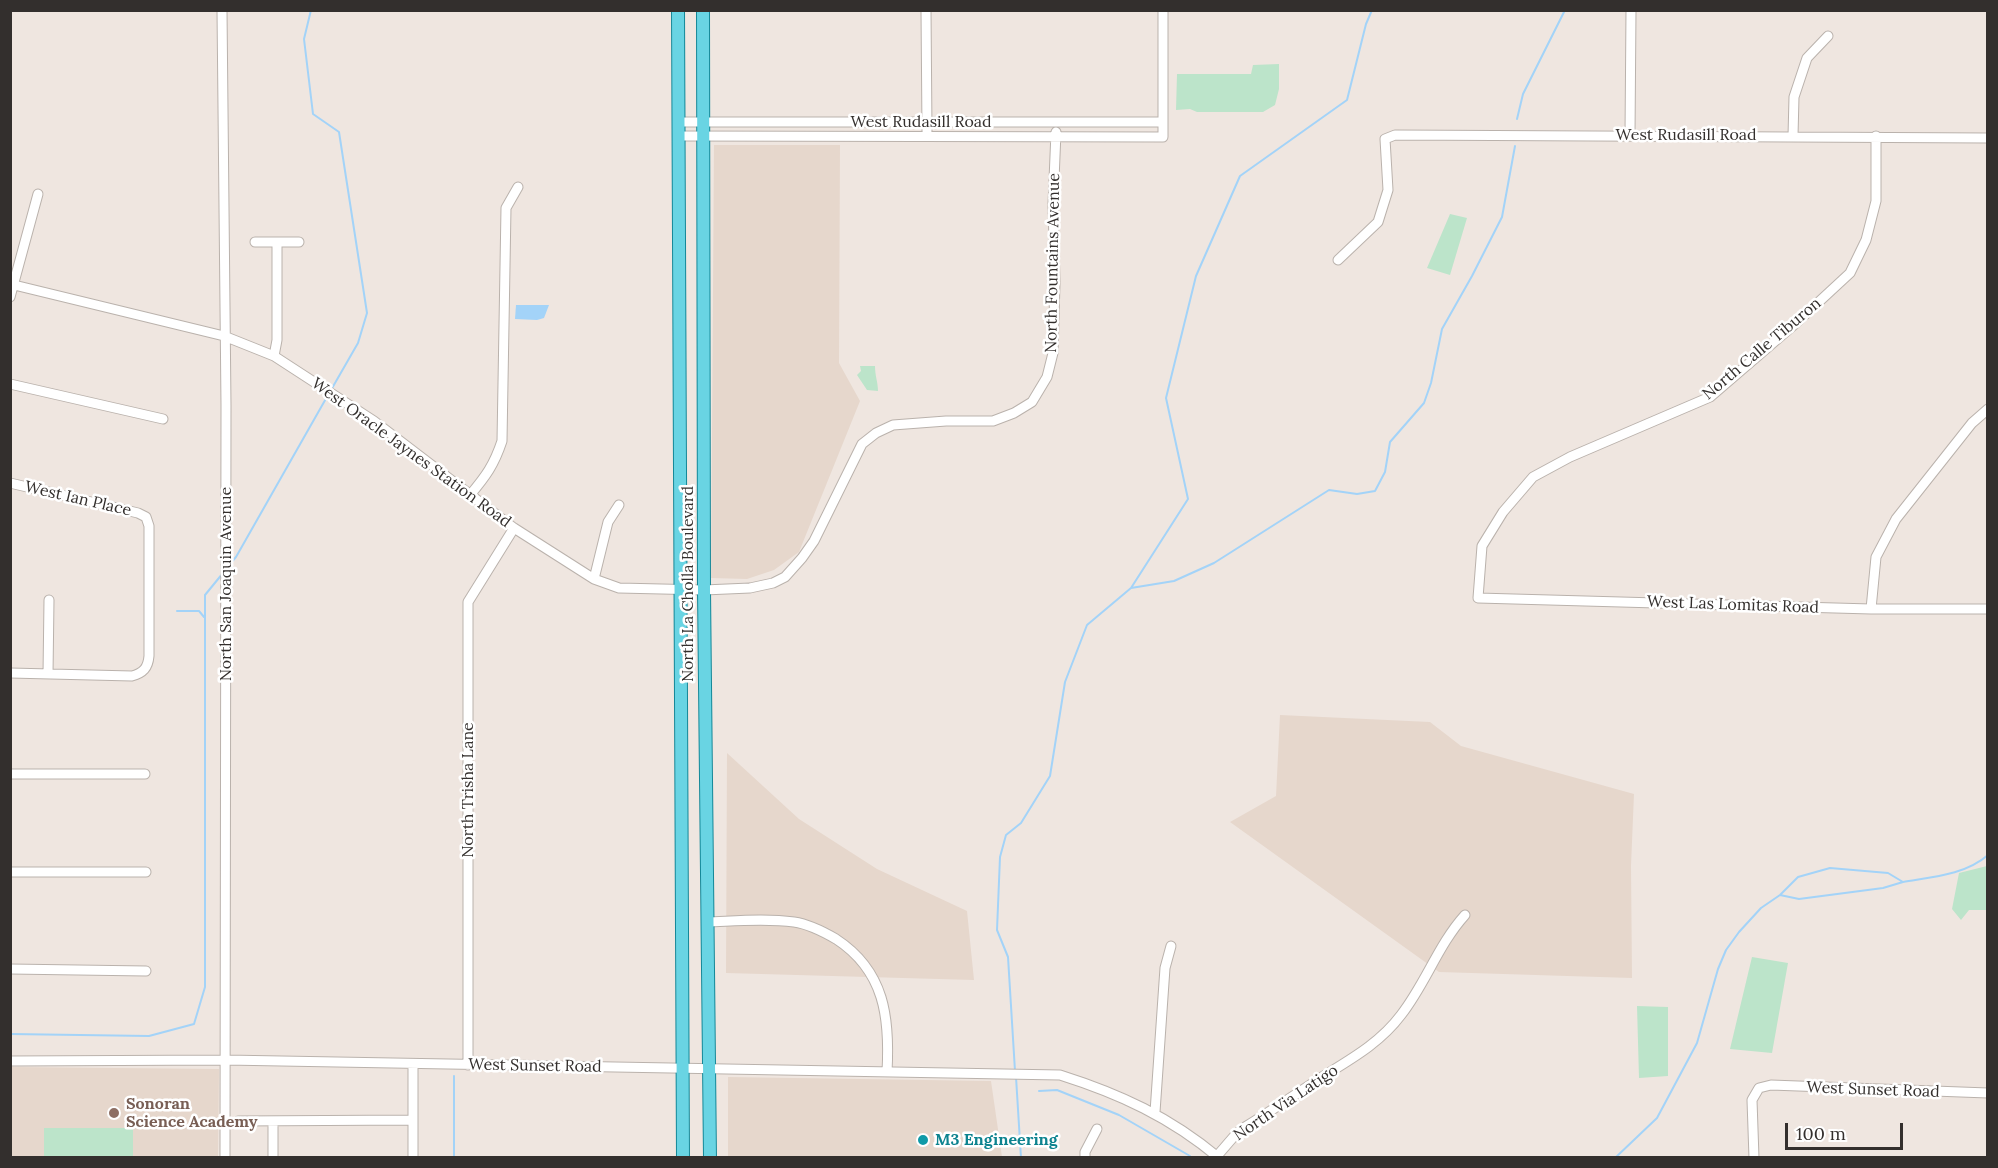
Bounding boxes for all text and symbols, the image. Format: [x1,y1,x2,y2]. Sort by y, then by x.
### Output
street label: West Rudasill Road [850,112,992,132]
street label: West Rudasill Road [1615,125,1757,145]
street label: North Fountains Avenue [1042,173,1064,353]
street label: North Calle Tiburon [1699,294,1825,404]
street label: West Oracle Jaynes Station Road [307,374,515,532]
street label: West Ian Place [23,477,133,521]
street label: North La Cholla Boulevard [678,486,698,682]
street label: North San Joaquin Avenue [216,487,236,681]
street label: West Las Lomitas Road [1647,592,1819,618]
street label: North Trisha Lane [458,722,478,858]
street label: West Sunset Road [468,1055,602,1077]
street label: North Via Latigo [1230,1061,1342,1145]
street label: West Sunset Road [1806,1078,1940,1102]
place label: Sonoran Science Academy [126,1094,258,1132]
marker: Sonoran Science Academy [107,1106,121,1120]
scale bar [1788,1111,1906,1149]
text: 100 m [1796,1122,1846,1145]
place label: M3 Engineering [935,1130,1058,1150]
marker: M3 Engineering [916,1133,930,1147]

